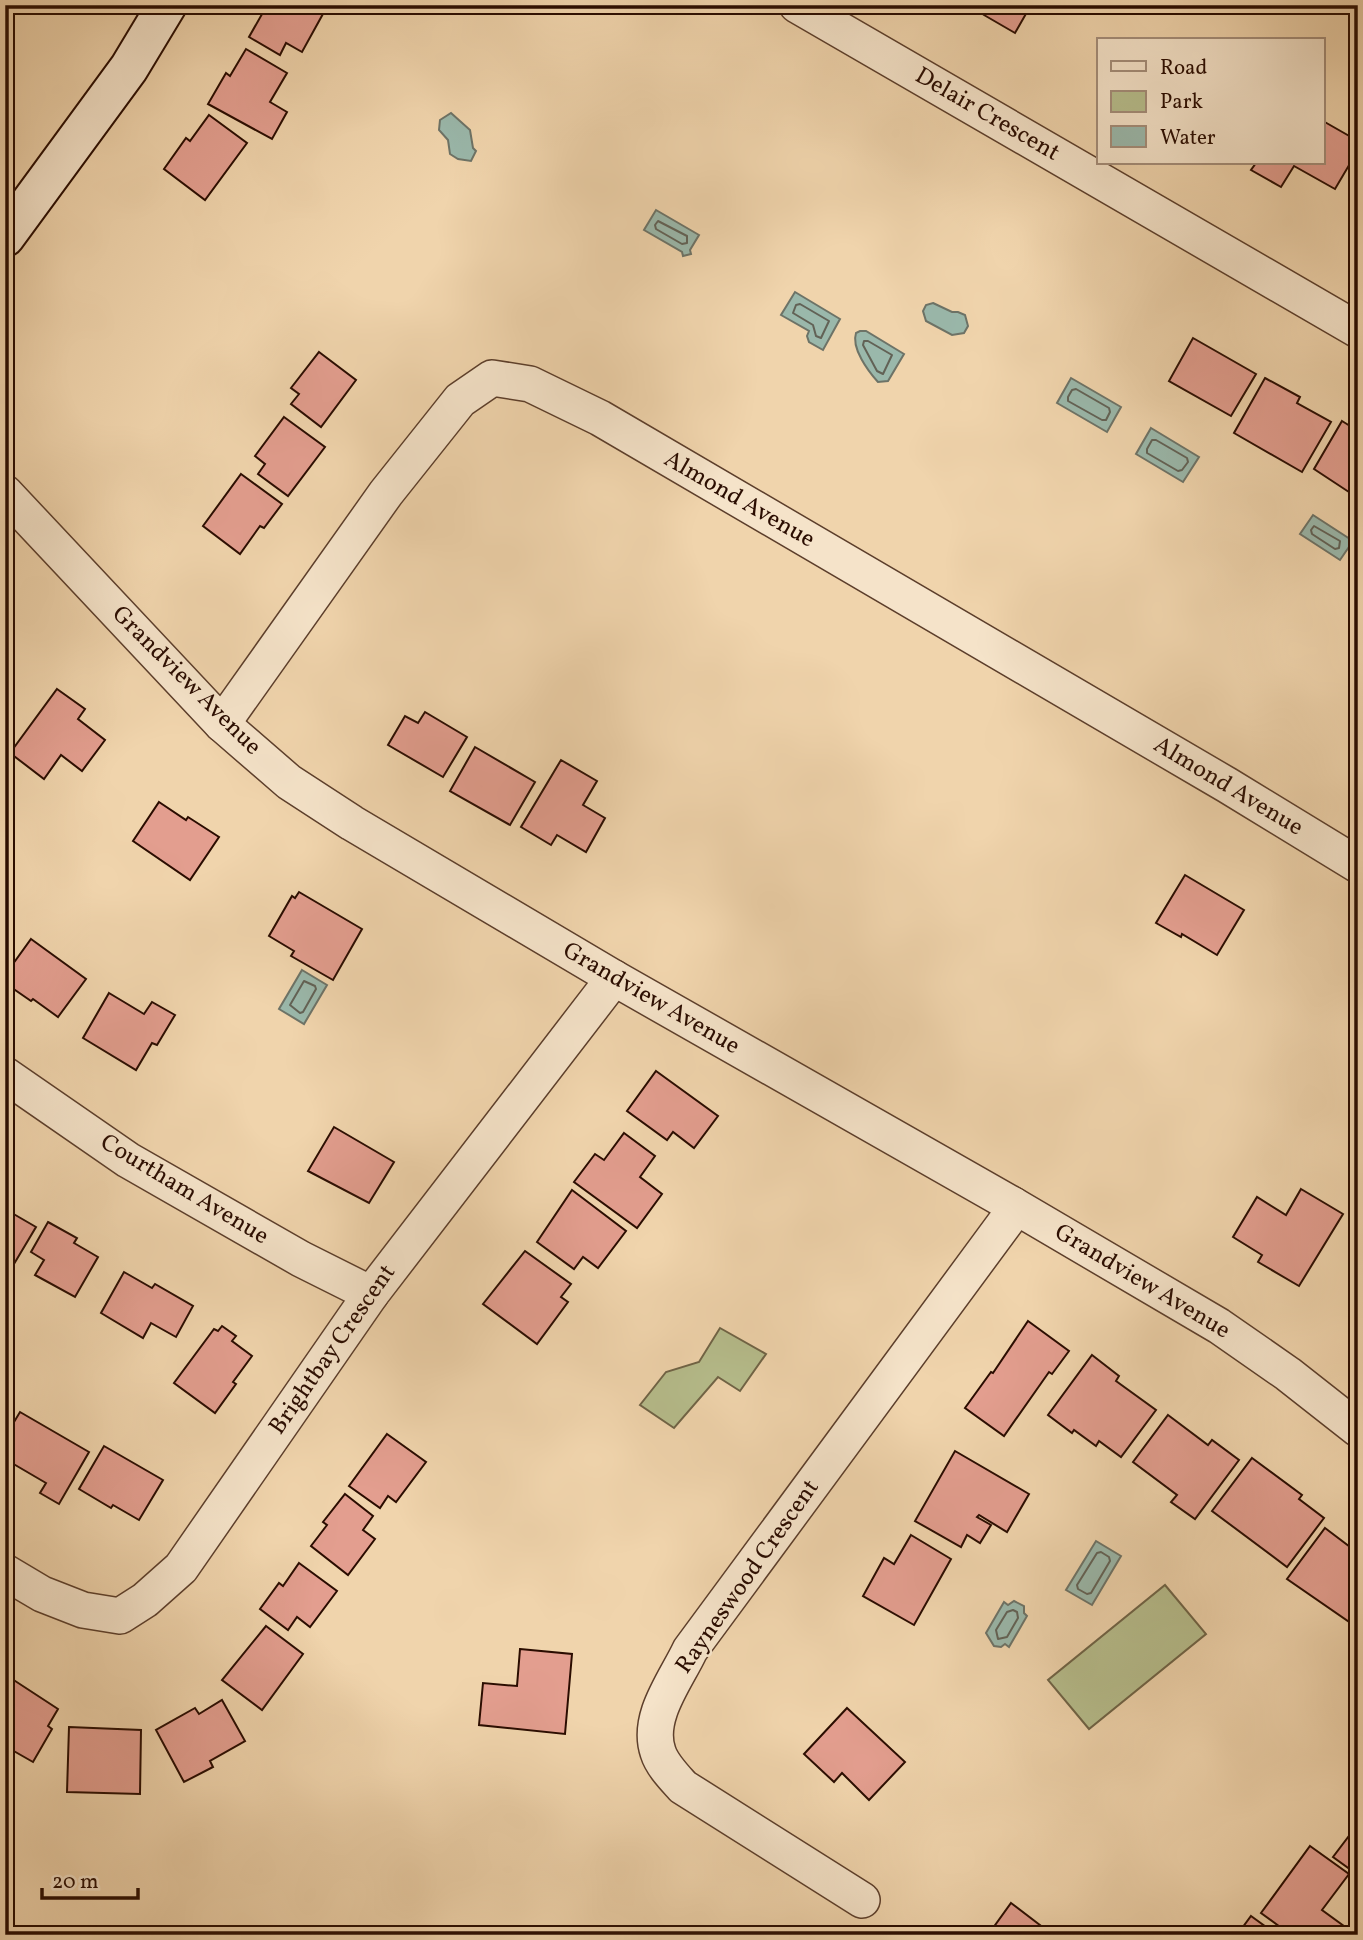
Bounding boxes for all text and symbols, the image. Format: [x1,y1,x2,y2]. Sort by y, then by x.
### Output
legend [1097,38,1324,164]
text: Road [1160,54,1207,83]
street label: Delair Crescent [908,60,1066,170]
text: Park [1160,88,1203,117]
text: Water [1160,124,1216,153]
street label: Almond Avenue [657,443,821,557]
street label: Grandview Avenue [103,598,269,764]
street label: Almond Avenue [1147,729,1309,845]
street label: Grandview Avenue [556,934,746,1064]
street label: Courtham Avenue [93,1126,275,1254]
street label: Grandview Avenue [1048,1216,1236,1348]
street label: Brightbay Crescent [261,1258,405,1442]
street label: Rayneswood Crescent [668,1473,828,1681]
scale bar [42,1856,138,1900]
text: 20 m [52,1868,98,1897]

